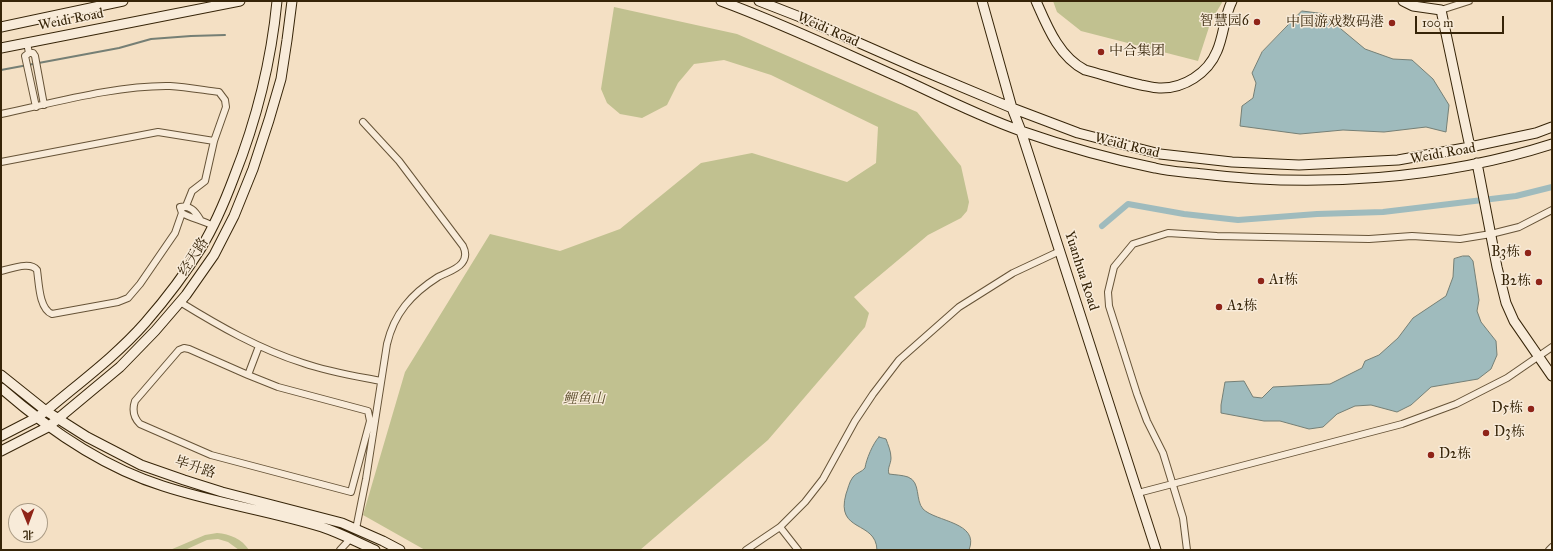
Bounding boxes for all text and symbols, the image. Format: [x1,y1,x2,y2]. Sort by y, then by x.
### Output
street label: Weidi Road [37,5,105,35]
scale bar [1417,8,1506,34]
street label: Weidi Road [794,9,862,51]
place label: 智慧园6 [1200,14,1249,30]
place label: 中国游戏数码港 [1286,15,1384,31]
text: 100 m [1422,16,1453,30]
marker: 智慧园6 [1252,17,1262,27]
marker: 中国游戏数码港 [1387,18,1397,28]
place label: 中合集团 [1109,44,1165,60]
marker: 中合集团 [1096,47,1106,57]
street label: Weidi Road [1093,130,1161,162]
street label: Weidi Road [1409,140,1477,168]
street label: Yuanhua Road [1060,229,1102,313]
street label: 经天路 [176,235,212,279]
place label: B3栋 [1491,245,1520,261]
marker: B3栋 [1523,248,1533,258]
place label: A1栋 [1269,273,1298,289]
place label: B2栋 [1501,274,1531,290]
marker: A1栋 [1256,276,1266,286]
marker: B2栋 [1534,277,1544,287]
place label: A2栋 [1227,299,1257,315]
marker: A2栋 [1214,302,1224,312]
park label: 鲤鱼山 [563,392,605,408]
place label: D5栋 [1491,401,1523,417]
marker: D5栋 [1526,404,1536,414]
place label: D3栋 [1494,425,1525,441]
marker: D3栋 [1481,428,1491,438]
place label: D2栋 [1439,447,1471,463]
marker: D2栋 [1426,450,1436,460]
street label: 毕升路 [172,454,218,482]
north arrow [8,503,48,543]
text: 北 [23,528,34,541]

